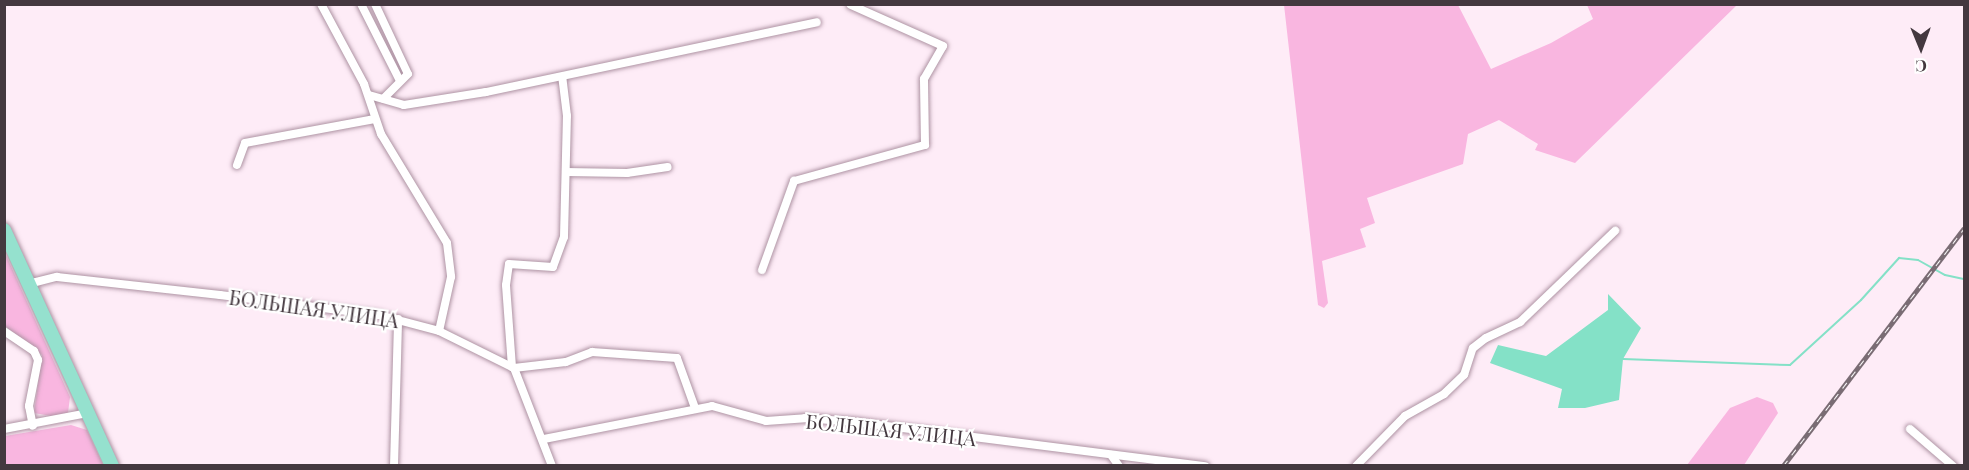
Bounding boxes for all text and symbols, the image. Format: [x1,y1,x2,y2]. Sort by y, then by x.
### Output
north arrow [1891,18,1951,78]
text: С [1915,56,1927,77]
street label: БОЛЬШАЯ УЛИЦА [228,284,400,332]
street label: БОЛЬШАЯ УЛИЦА [805,408,977,450]

